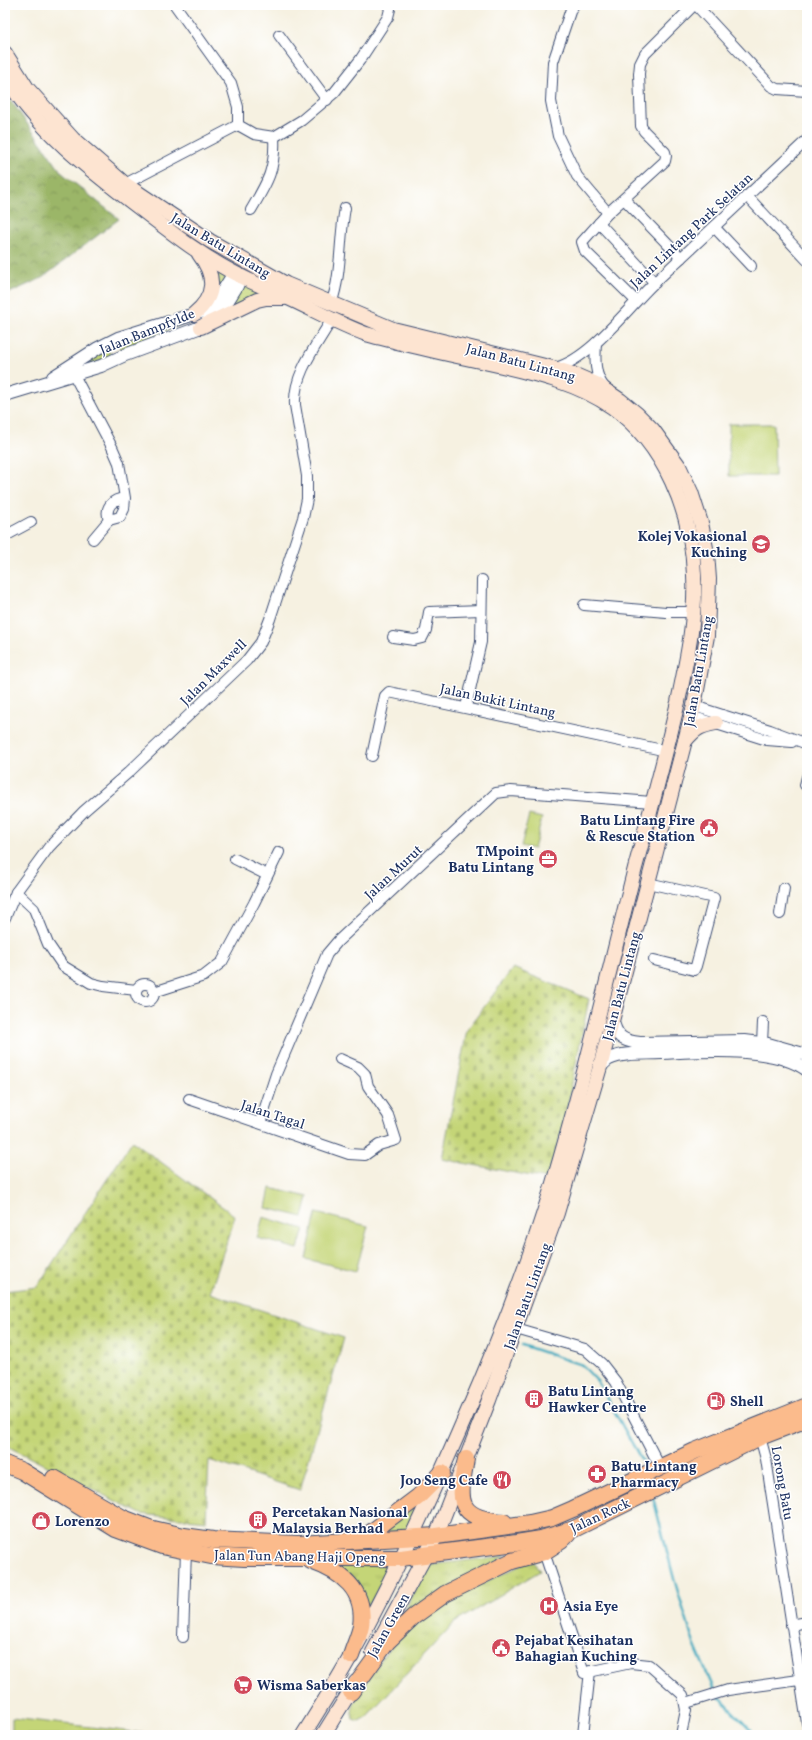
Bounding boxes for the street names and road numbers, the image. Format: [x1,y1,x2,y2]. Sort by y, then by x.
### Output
street label: Jalan Lintang Park Selatan [626,169,758,293]
street label: Jalan Batu Lintang [167,209,273,283]
street label: Jalan Bampfylde [97,305,198,360]
street label: Jalan Batu Lintang [464,340,578,387]
street label: Jalan Batu Lintang [680,614,719,728]
street label: Jalan Maxwell [177,636,251,710]
street label: Jalan Bukit Lintang [438,680,557,723]
street label: Jalan Murut [361,841,427,905]
street label: Jalan Batu Lintang [599,929,646,1043]
street label: Jalan Tagal [238,1096,307,1135]
street label: Jalan Batu Lintang [500,1240,557,1353]
street label: Lorong Batu [766,1445,797,1522]
street label: Jalan Rock [568,1494,634,1539]
street label: Jalan Tun Abang Haji Openg [214,1547,386,1568]
street label: Jalan Green [364,1590,415,1662]

